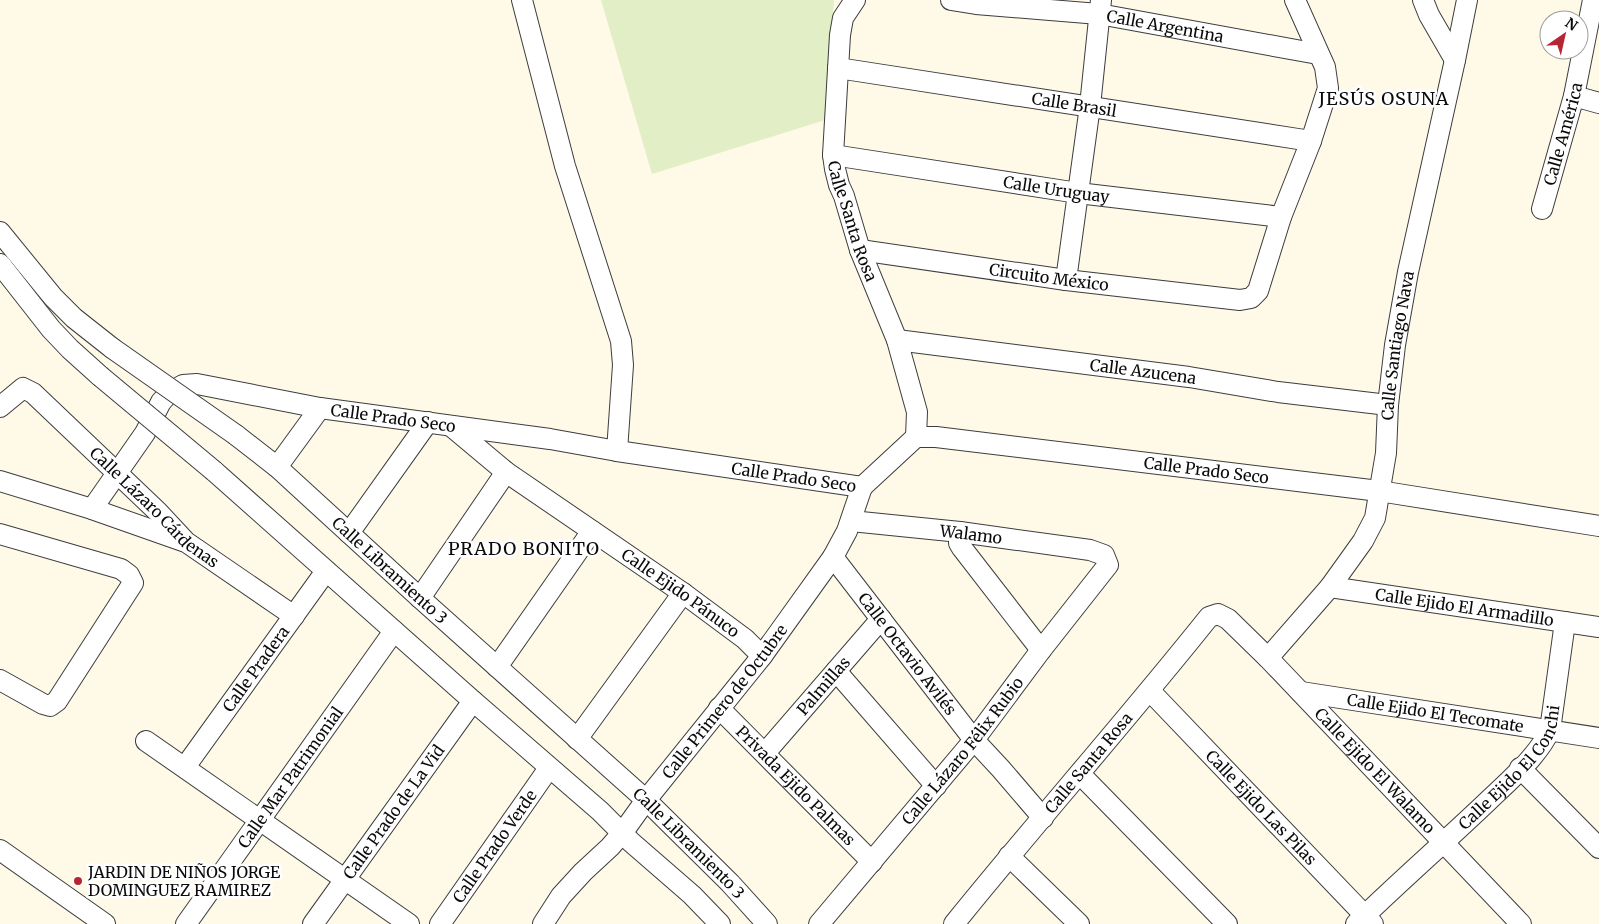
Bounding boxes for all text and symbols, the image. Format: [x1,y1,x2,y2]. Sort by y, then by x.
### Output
street label: Calle Argentina [1105,6,1226,47]
north arrow [1539,10,1589,60]
text: N [1562,14,1581,35]
street label: Calle América [1539,80,1587,188]
district label: JESÚS OSUNA [1318,87,1449,110]
street label: Calle Brasil [1030,88,1118,121]
street label: Calle Santa Rosa [824,159,882,285]
street label: Calle Uruguay [1002,172,1111,207]
street label: Circuito México [988,259,1110,295]
street label: Calle Santiago Nava [1377,269,1418,421]
street label: Calle Azucena [1089,355,1198,388]
street label: Calle Prado Seco [330,400,457,436]
street label: Calle Lázaro Cárdenas [86,443,223,572]
street label: Calle Prado Seco [1143,452,1270,488]
street label: Calle Prado Seco [730,458,858,496]
street label: Calle Libramiento 3 [328,513,452,628]
street label: Walamo [938,520,1003,548]
district label: PRADO BONITO [448,537,600,560]
street label: Calle Ejido Pánuco [618,544,744,642]
street label: Calle Ejido El Armadillo [1374,584,1555,630]
street label: Calle Octavio Avilés [854,588,961,719]
street label: Calle Primero de Octubre [657,620,791,782]
street label: Calle Pradera [218,622,294,716]
street label: Palmillas [792,652,854,719]
street label: Calle Lázaro Félix Rubio [897,673,1028,829]
street label: Calle Ejido El Tecomate [1346,689,1525,736]
street label: Calle Mar Patrimonial [233,703,347,852]
street label: Calle Ejido El Walamo [1311,704,1439,838]
street label: Calle Ejido El Conchi [1454,704,1563,834]
street label: Calle Santa Rosa [1040,708,1137,817]
street label: Privada Ejido Palmas [732,721,860,850]
street label: Calle Prado de La Vid [339,741,448,883]
street label: Calle Ejido Las Pilas [1202,746,1321,869]
street label: Calle Libramiento 3 [629,783,749,903]
street label: Calle Prado Verde [448,786,541,906]
place label: JARDIN DE NIÑOS JORGE DOMINGUEZ RAMIREZ [87,862,281,900]
marker: JARDIN DE NIÑOS JORGE DOMINGUEZ RAMIREZ [72,875,84,887]

